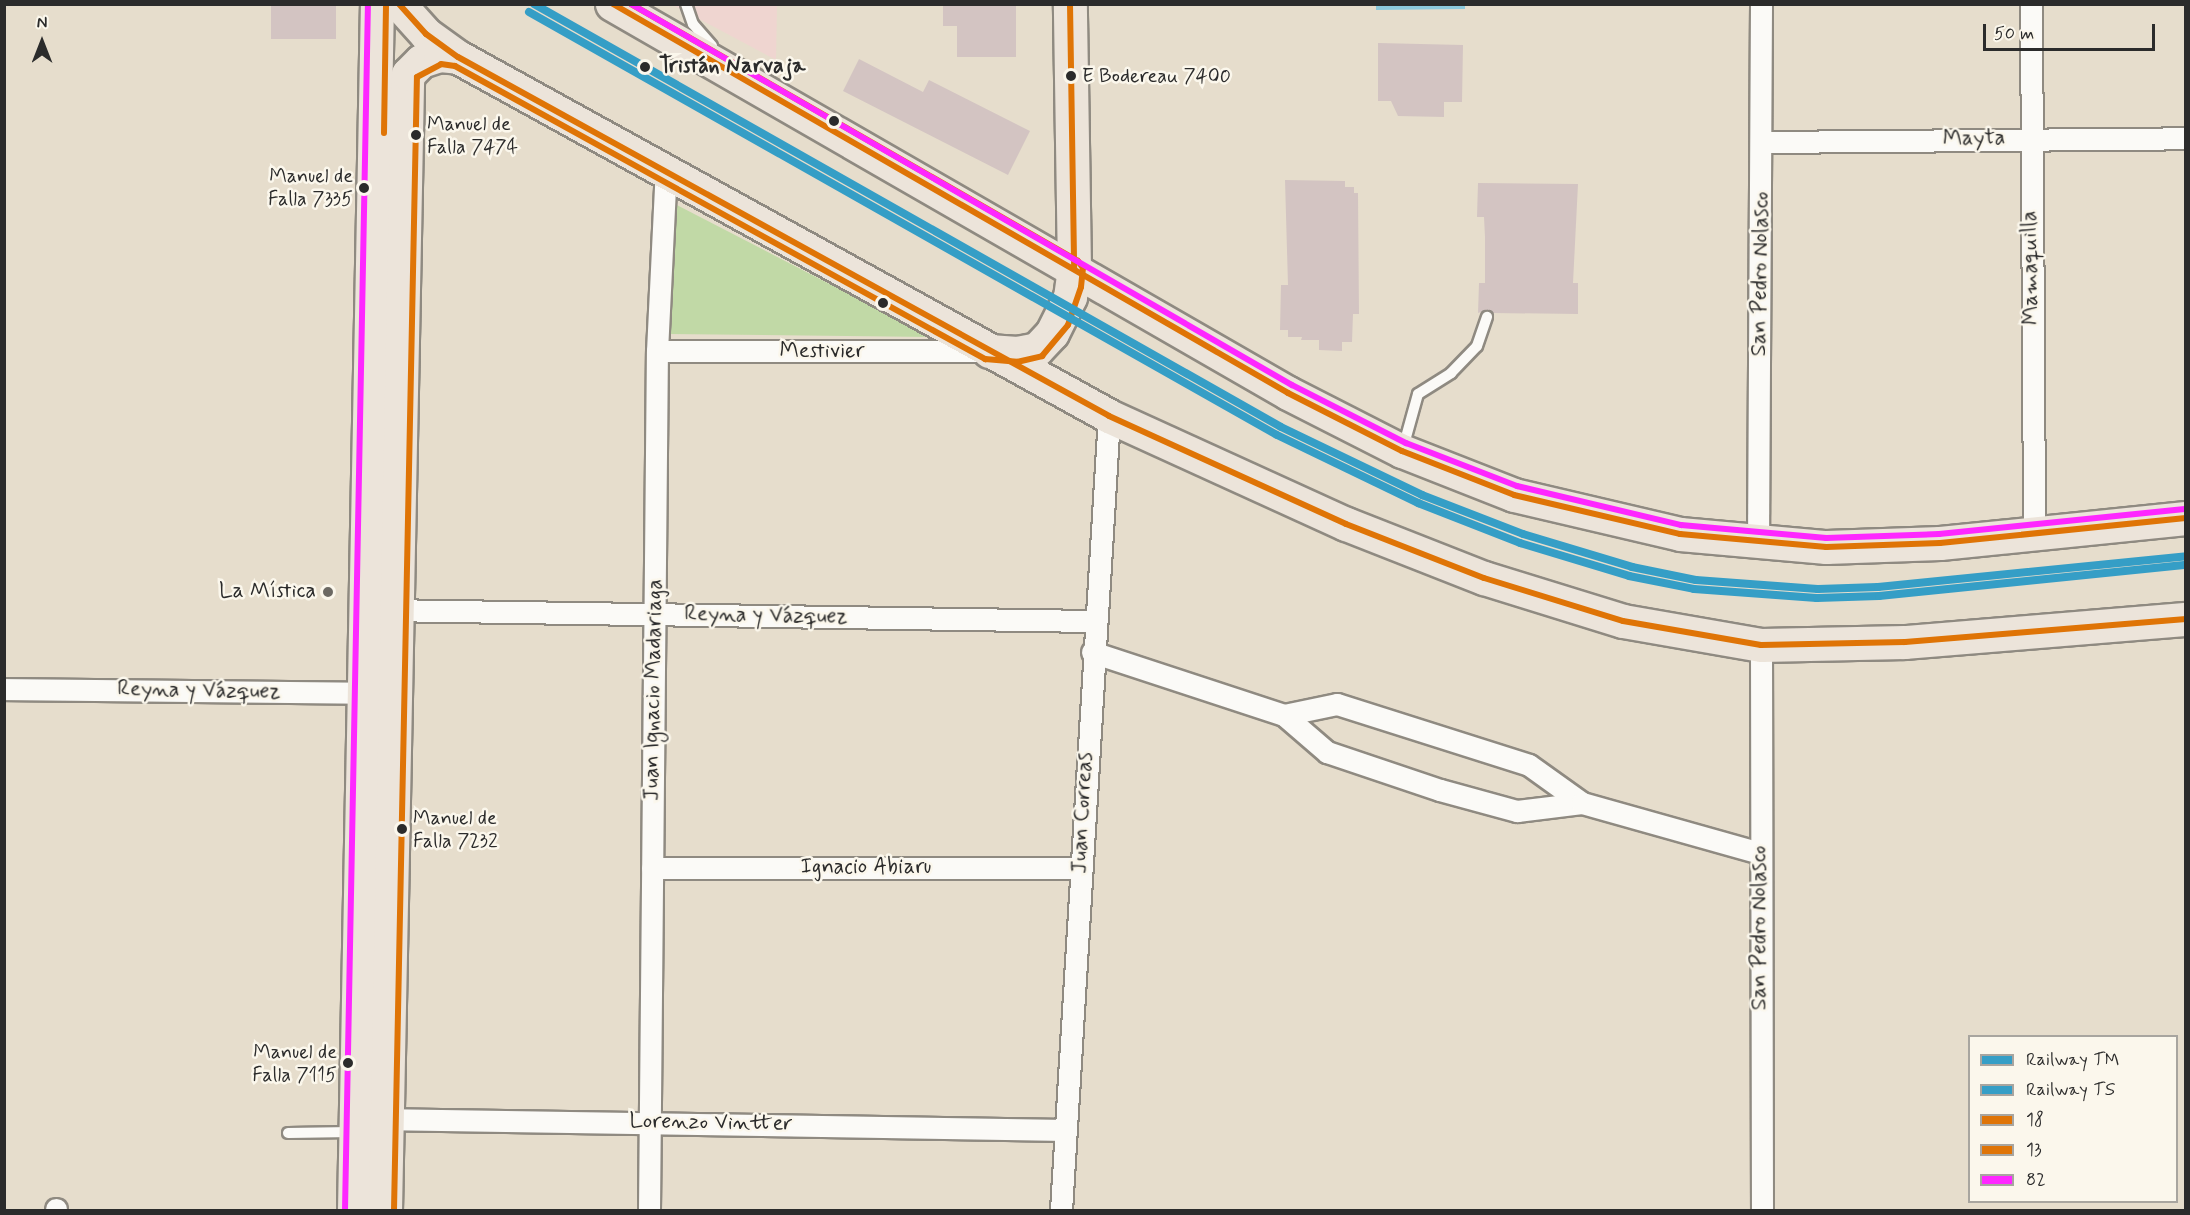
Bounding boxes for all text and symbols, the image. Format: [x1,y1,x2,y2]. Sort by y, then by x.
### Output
north arrow [12,12,72,72]
scale bar [1986,12,2158,50]
text: N [37,13,47,34]
text: 50 m [1994,22,2034,46]
place label: Tristán Narvaja [659,54,800,80]
marker: Tristán Narvaja [636,58,654,76]
place label: E Bodereau 7400 [1082,64,1227,88]
marker: E Bodereau 7400 [1065,70,1077,82]
place label: Manuel de Falla 7474 [427,112,518,159]
unlabelled marker [828,115,840,127]
street label: Mayta [1943,125,2005,153]
marker: Manuel de Falla 7474 [410,129,422,141]
place label: Manuel de Falla 7335 [268,164,353,211]
marker: Manuel de Falla 7335 [358,182,370,194]
street label: San Pedro Nolasco [1746,192,1776,356]
street label: Mamaquilla [2017,211,2045,325]
unlabelled marker [877,297,889,309]
street label: Mestivier [779,339,865,365]
street label: Juan Ignacio Madariaga [639,577,669,803]
place label: La Mística [220,579,316,605]
marker: La Mística [321,585,335,599]
street label: Reyna y Vázquez [684,601,848,631]
street label: Reyna y Vázquez [117,676,281,706]
street label: Juan Correas [1066,748,1100,878]
place label: Manuel de Falla 7232 [413,806,498,853]
marker: Manuel de Falla 7232 [396,823,408,835]
street label: San Pedro Nolasco [1747,846,1773,1010]
street label: Ignacio Abiaru [798,855,934,881]
legend [1968,1035,2178,1203]
place label: Manuel de Falla 7115 [252,1040,337,1087]
text: Railway TM [2026,1048,2120,1072]
marker: Manuel de Falla 7115 [342,1057,354,1069]
text: Railway TS [2026,1078,2115,1102]
street label: Lorenzo Vintter [631,1108,791,1138]
text: 18 [2026,1108,2044,1132]
text: 13 [2026,1138,2042,1162]
text: 82 [2026,1168,2046,1192]

